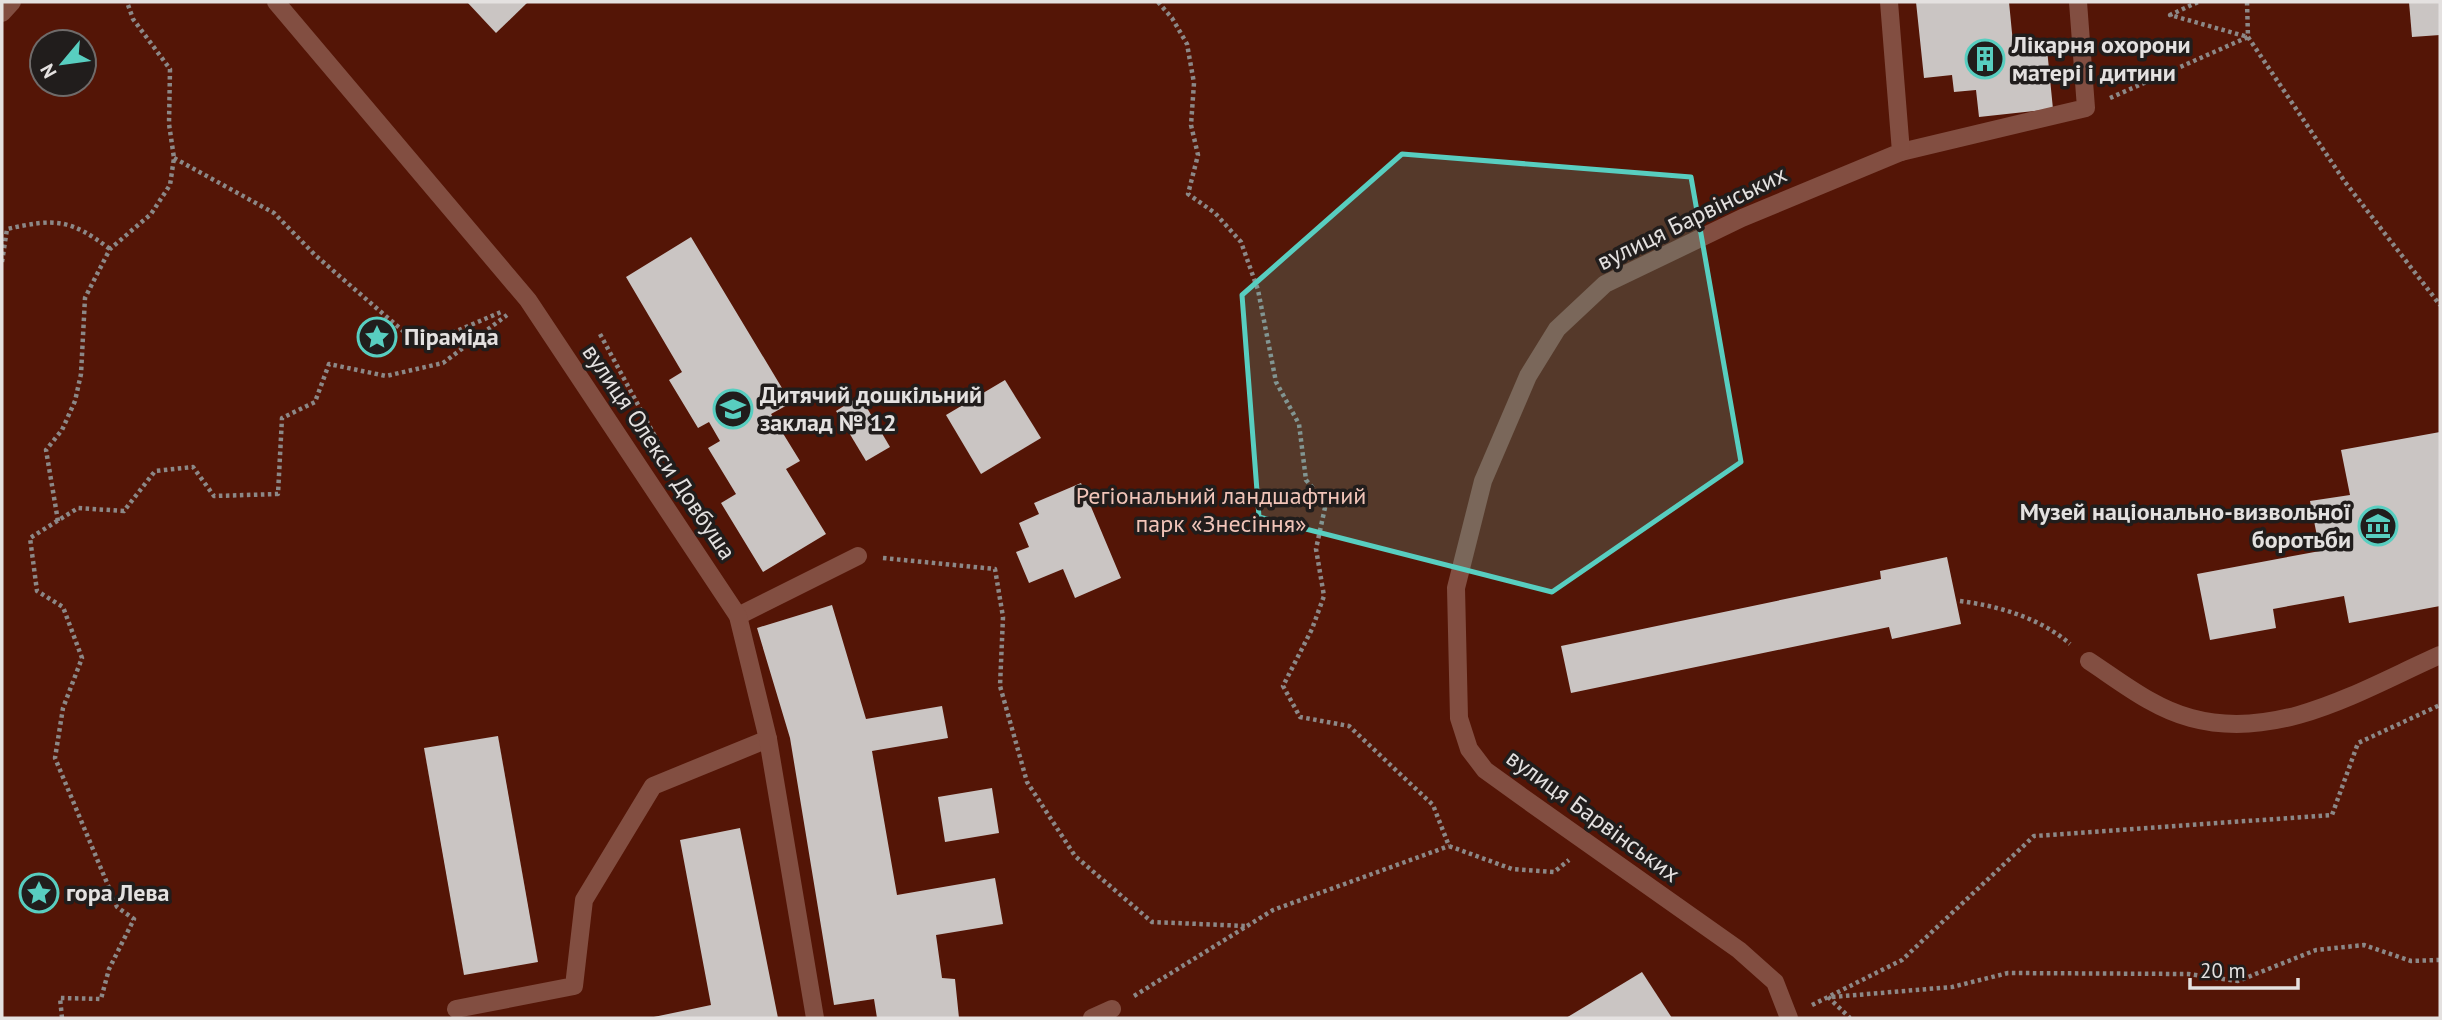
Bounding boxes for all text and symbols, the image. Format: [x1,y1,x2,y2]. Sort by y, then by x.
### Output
north arrow [28,28,98,98]
place label: Лікарня охорони матері і дитини [2011,29,2191,88]
building icon: Лікарня охорони матері і дитини [1964,38,2006,80]
text: N [35,60,62,83]
street label: вулиця Барвінських [1592,158,1792,277]
place icon: Піраміда [356,316,398,358]
place label: Піраміда [404,321,499,352]
street label: вулиця Олекси Довбуша [576,338,743,565]
place label: Дитячий дошкільний заклад № 12 [760,379,982,438]
school or university icon: Дитячий дошкільний заклад № 12 [712,388,754,430]
park label: Регіональний ландшафтний парк «Знесіння» [1076,480,1366,539]
place label: Музей національно-визвольної боротьби [2020,496,2351,555]
museum icon: Музей національно-визвольної боротьби [2357,505,2399,547]
street label: вулиця Барвінських [1500,742,1686,889]
place icon: гора Лева [18,872,60,914]
place label: гора Лева [66,877,170,908]
scale bar [2190,946,2298,990]
text: 20 m [2200,957,2246,984]

